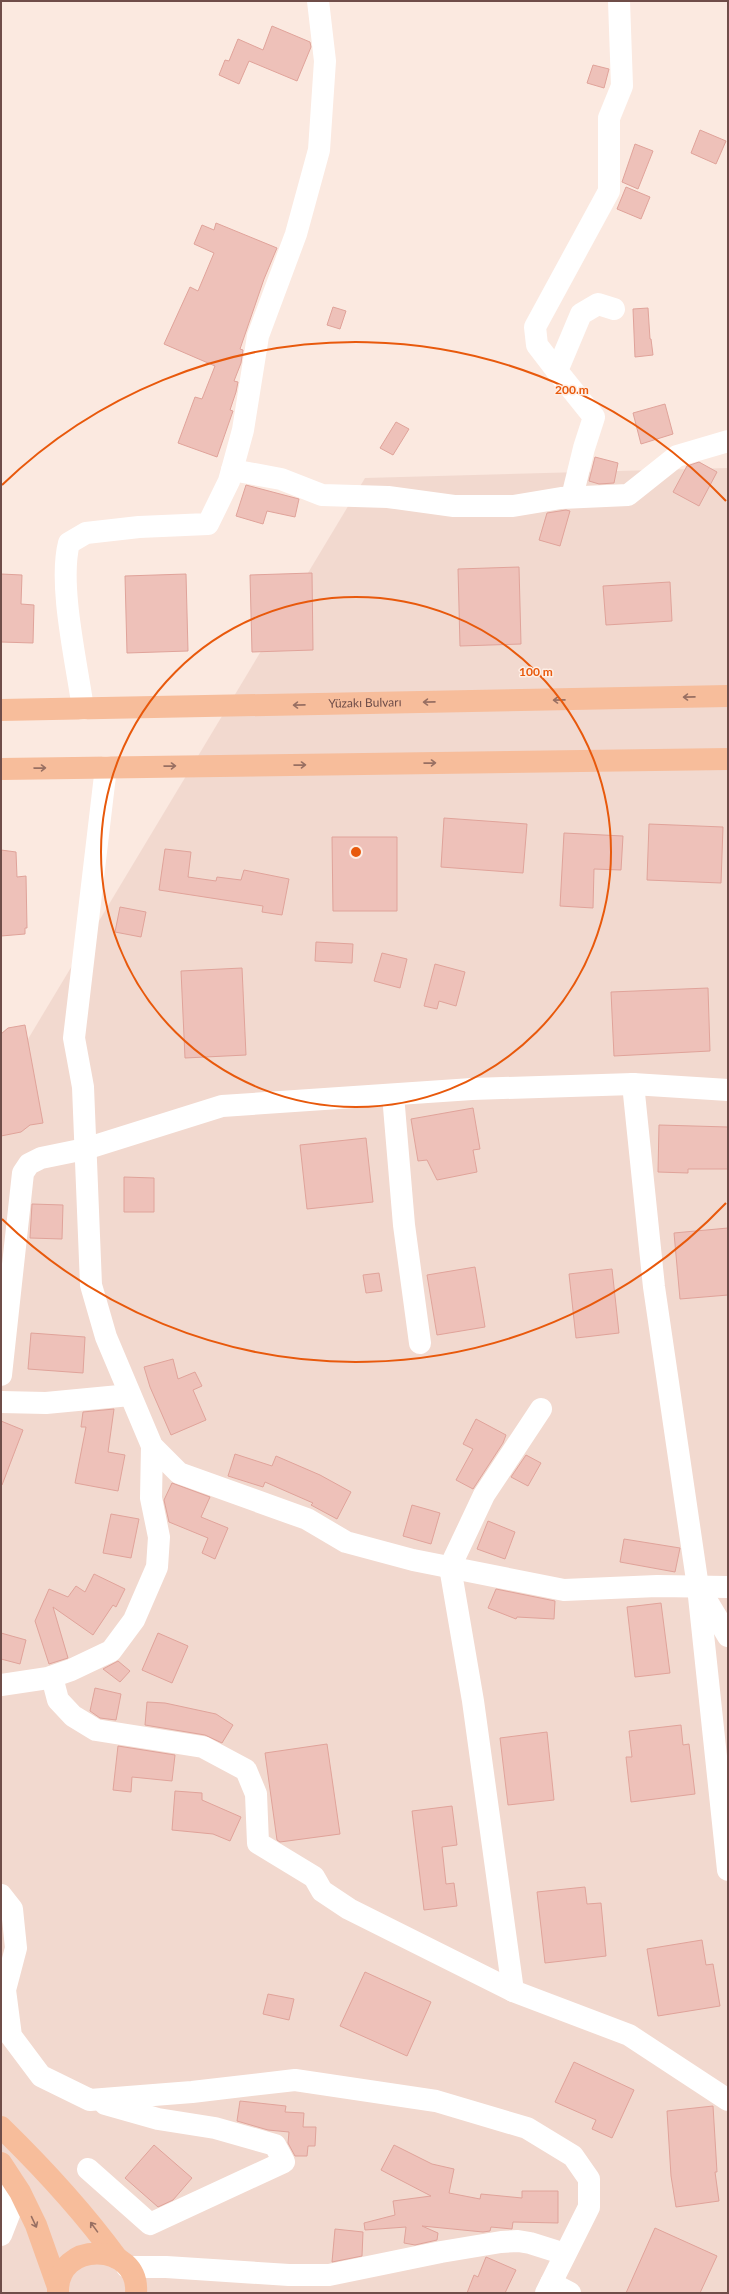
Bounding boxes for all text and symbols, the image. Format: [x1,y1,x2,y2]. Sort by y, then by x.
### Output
text: 200 m [555,382,589,397]
text: 100 m [519,664,553,679]
one-way arrow [683,693,696,701]
street label: Yüzakı Bulvarı [328,694,402,711]
one-way arrow [553,696,566,704]
one-way arrow [423,698,436,706]
one-way arrow [293,701,306,708]
one-way arrow [423,759,436,767]
one-way arrow [293,761,306,769]
one-way arrow [163,762,176,770]
one-way arrow [33,765,46,772]
centre of rings [349,845,363,859]
one-way arrow [31,2215,38,2227]
one-way arrow [90,2221,98,2232]

